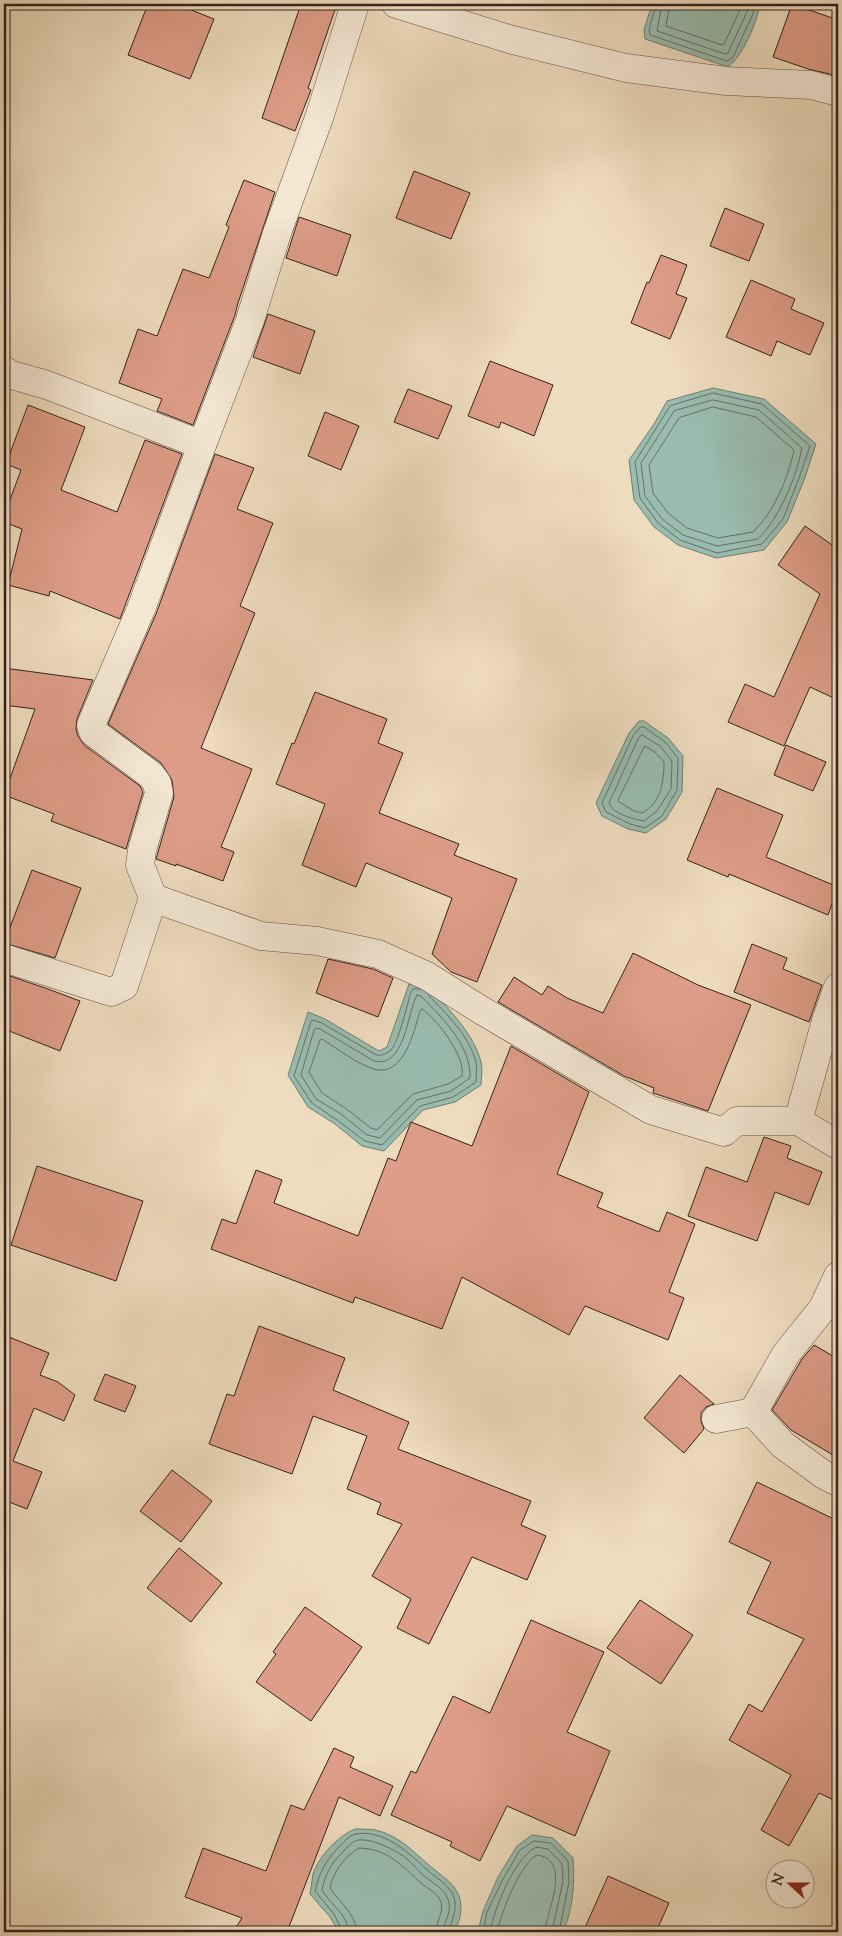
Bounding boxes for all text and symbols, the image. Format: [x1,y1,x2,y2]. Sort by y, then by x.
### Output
north arrow [764,1858,814,1908]
text: N [768,1871,791,1889]

